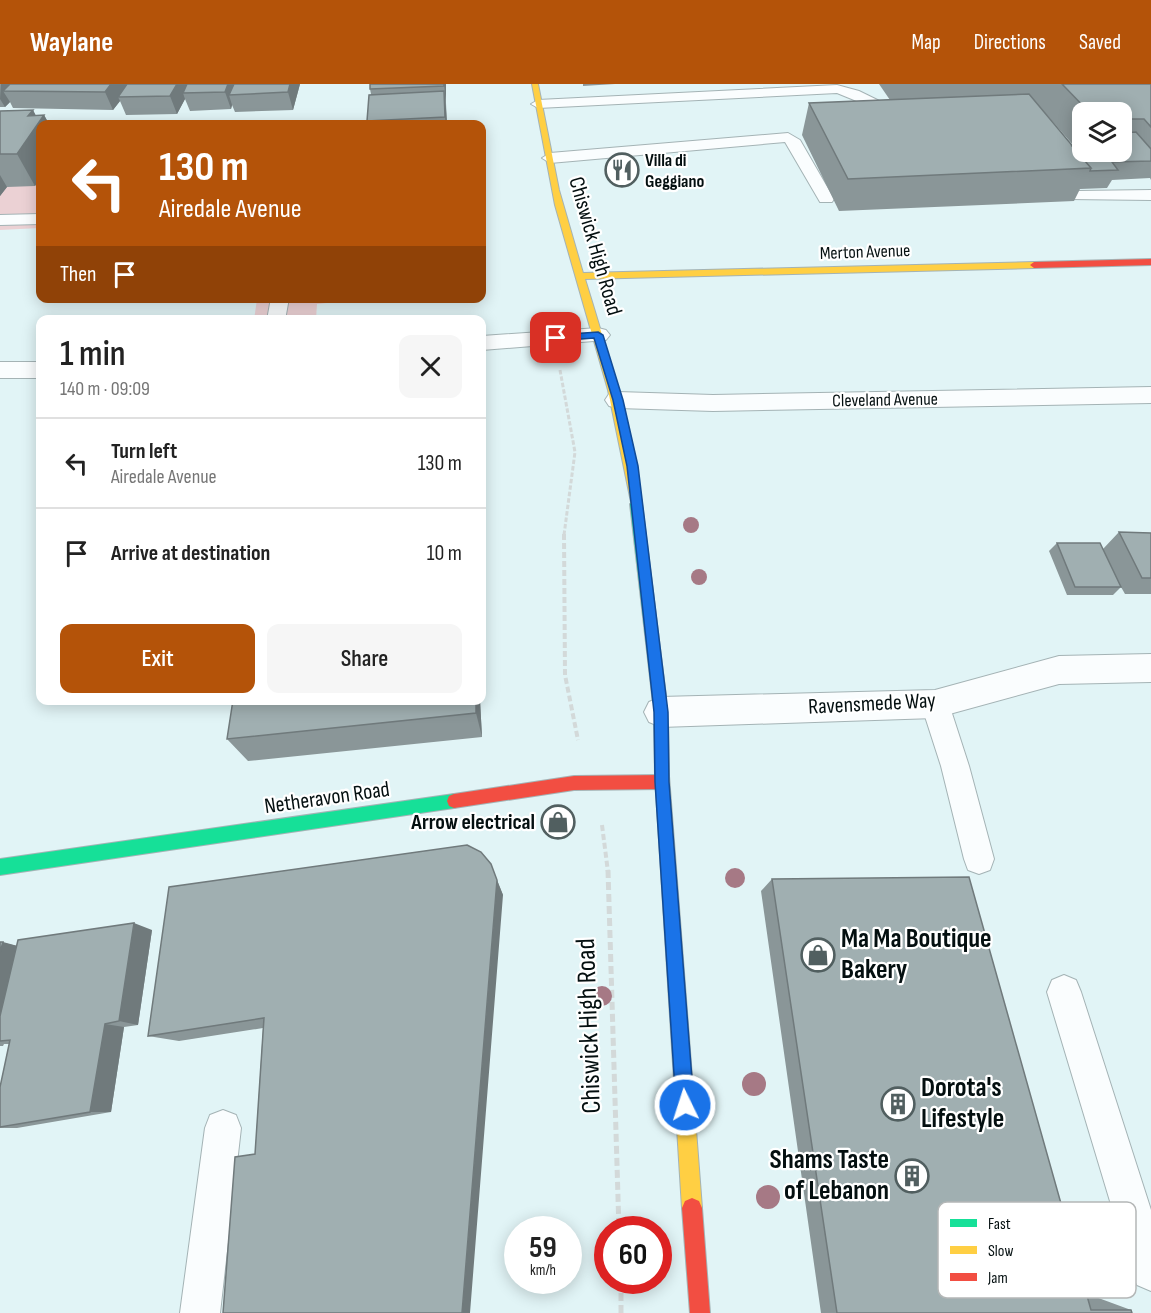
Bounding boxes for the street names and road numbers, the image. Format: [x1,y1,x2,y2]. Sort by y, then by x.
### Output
street label: Chiswick High Road [562,174,628,318]
street label: Merton Avenue [819,240,911,264]
street label: Cleveland Avenue [832,389,938,411]
street label: Ravensmede Way [808,687,937,721]
street label: Netheravon Road [263,776,391,820]
street label: Chiswick High Road [570,938,608,1114]

